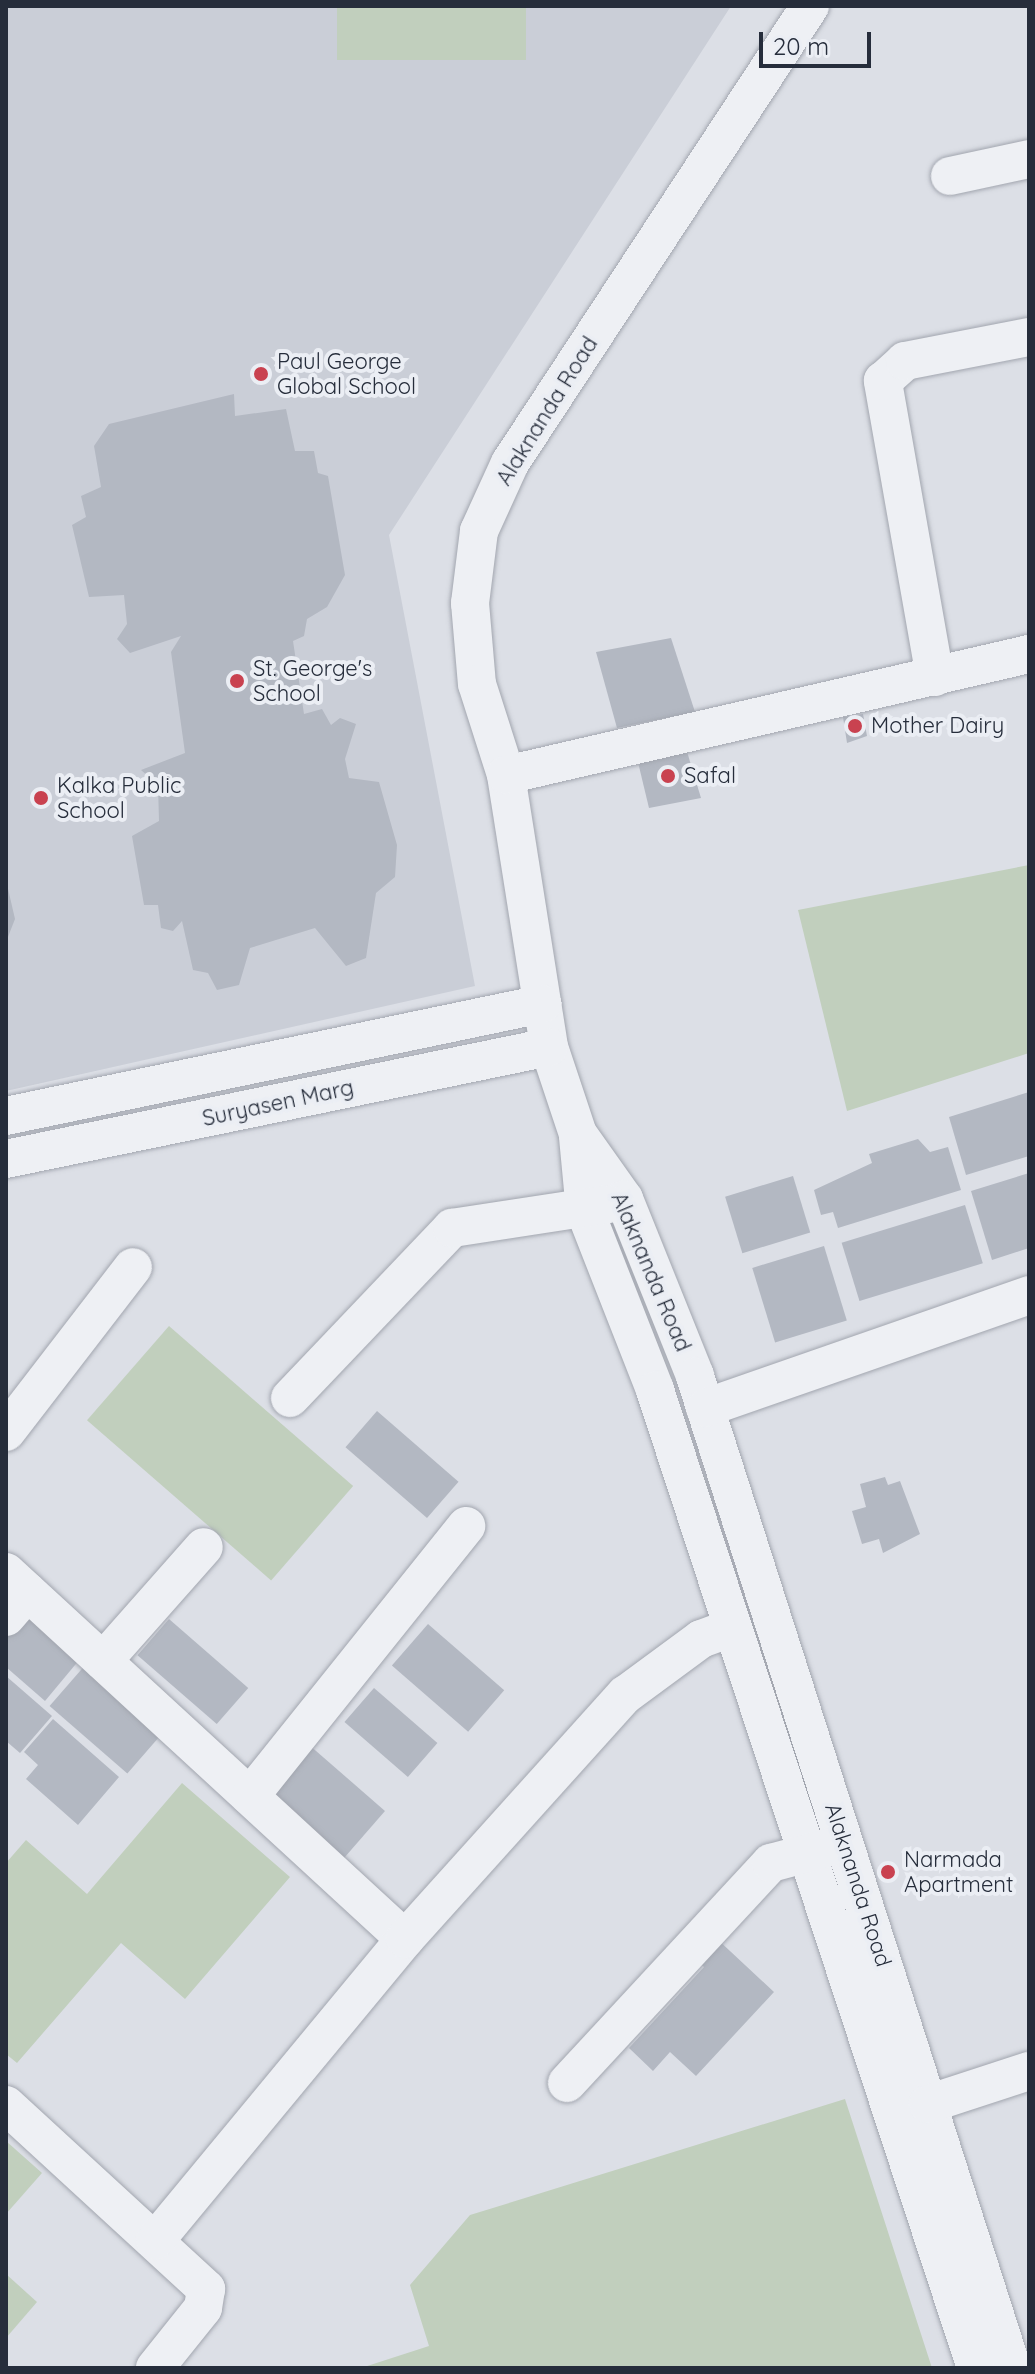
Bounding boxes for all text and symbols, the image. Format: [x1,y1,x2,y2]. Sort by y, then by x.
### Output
scale bar [763,16,875,66]
text: 20 m [773,31,829,61]
street label: Alaknanda Road [491,332,603,490]
place label: Paul George Global School [277,348,416,400]
marker: Paul George Global School [252,365,270,383]
place label: St. George's School [253,655,372,706]
marker: St. George's School [228,672,246,690]
place label: Mother Dairy [871,713,1004,739]
marker: Mother Dairy [846,717,864,735]
place label: Safal [684,763,736,789]
marker: Safal [659,767,677,785]
place label: Kalka Public School [57,772,181,824]
marker: Kalka Public School [32,789,50,807]
street label: Suryasen Marg [200,1074,356,1132]
street label: Alaknanda Road [606,1188,696,1356]
street label: Alaknanda Road [819,1800,897,1970]
place label: Narmada Apartment [904,1846,1013,1898]
marker: Narmada Apartment [879,1863,897,1881]

